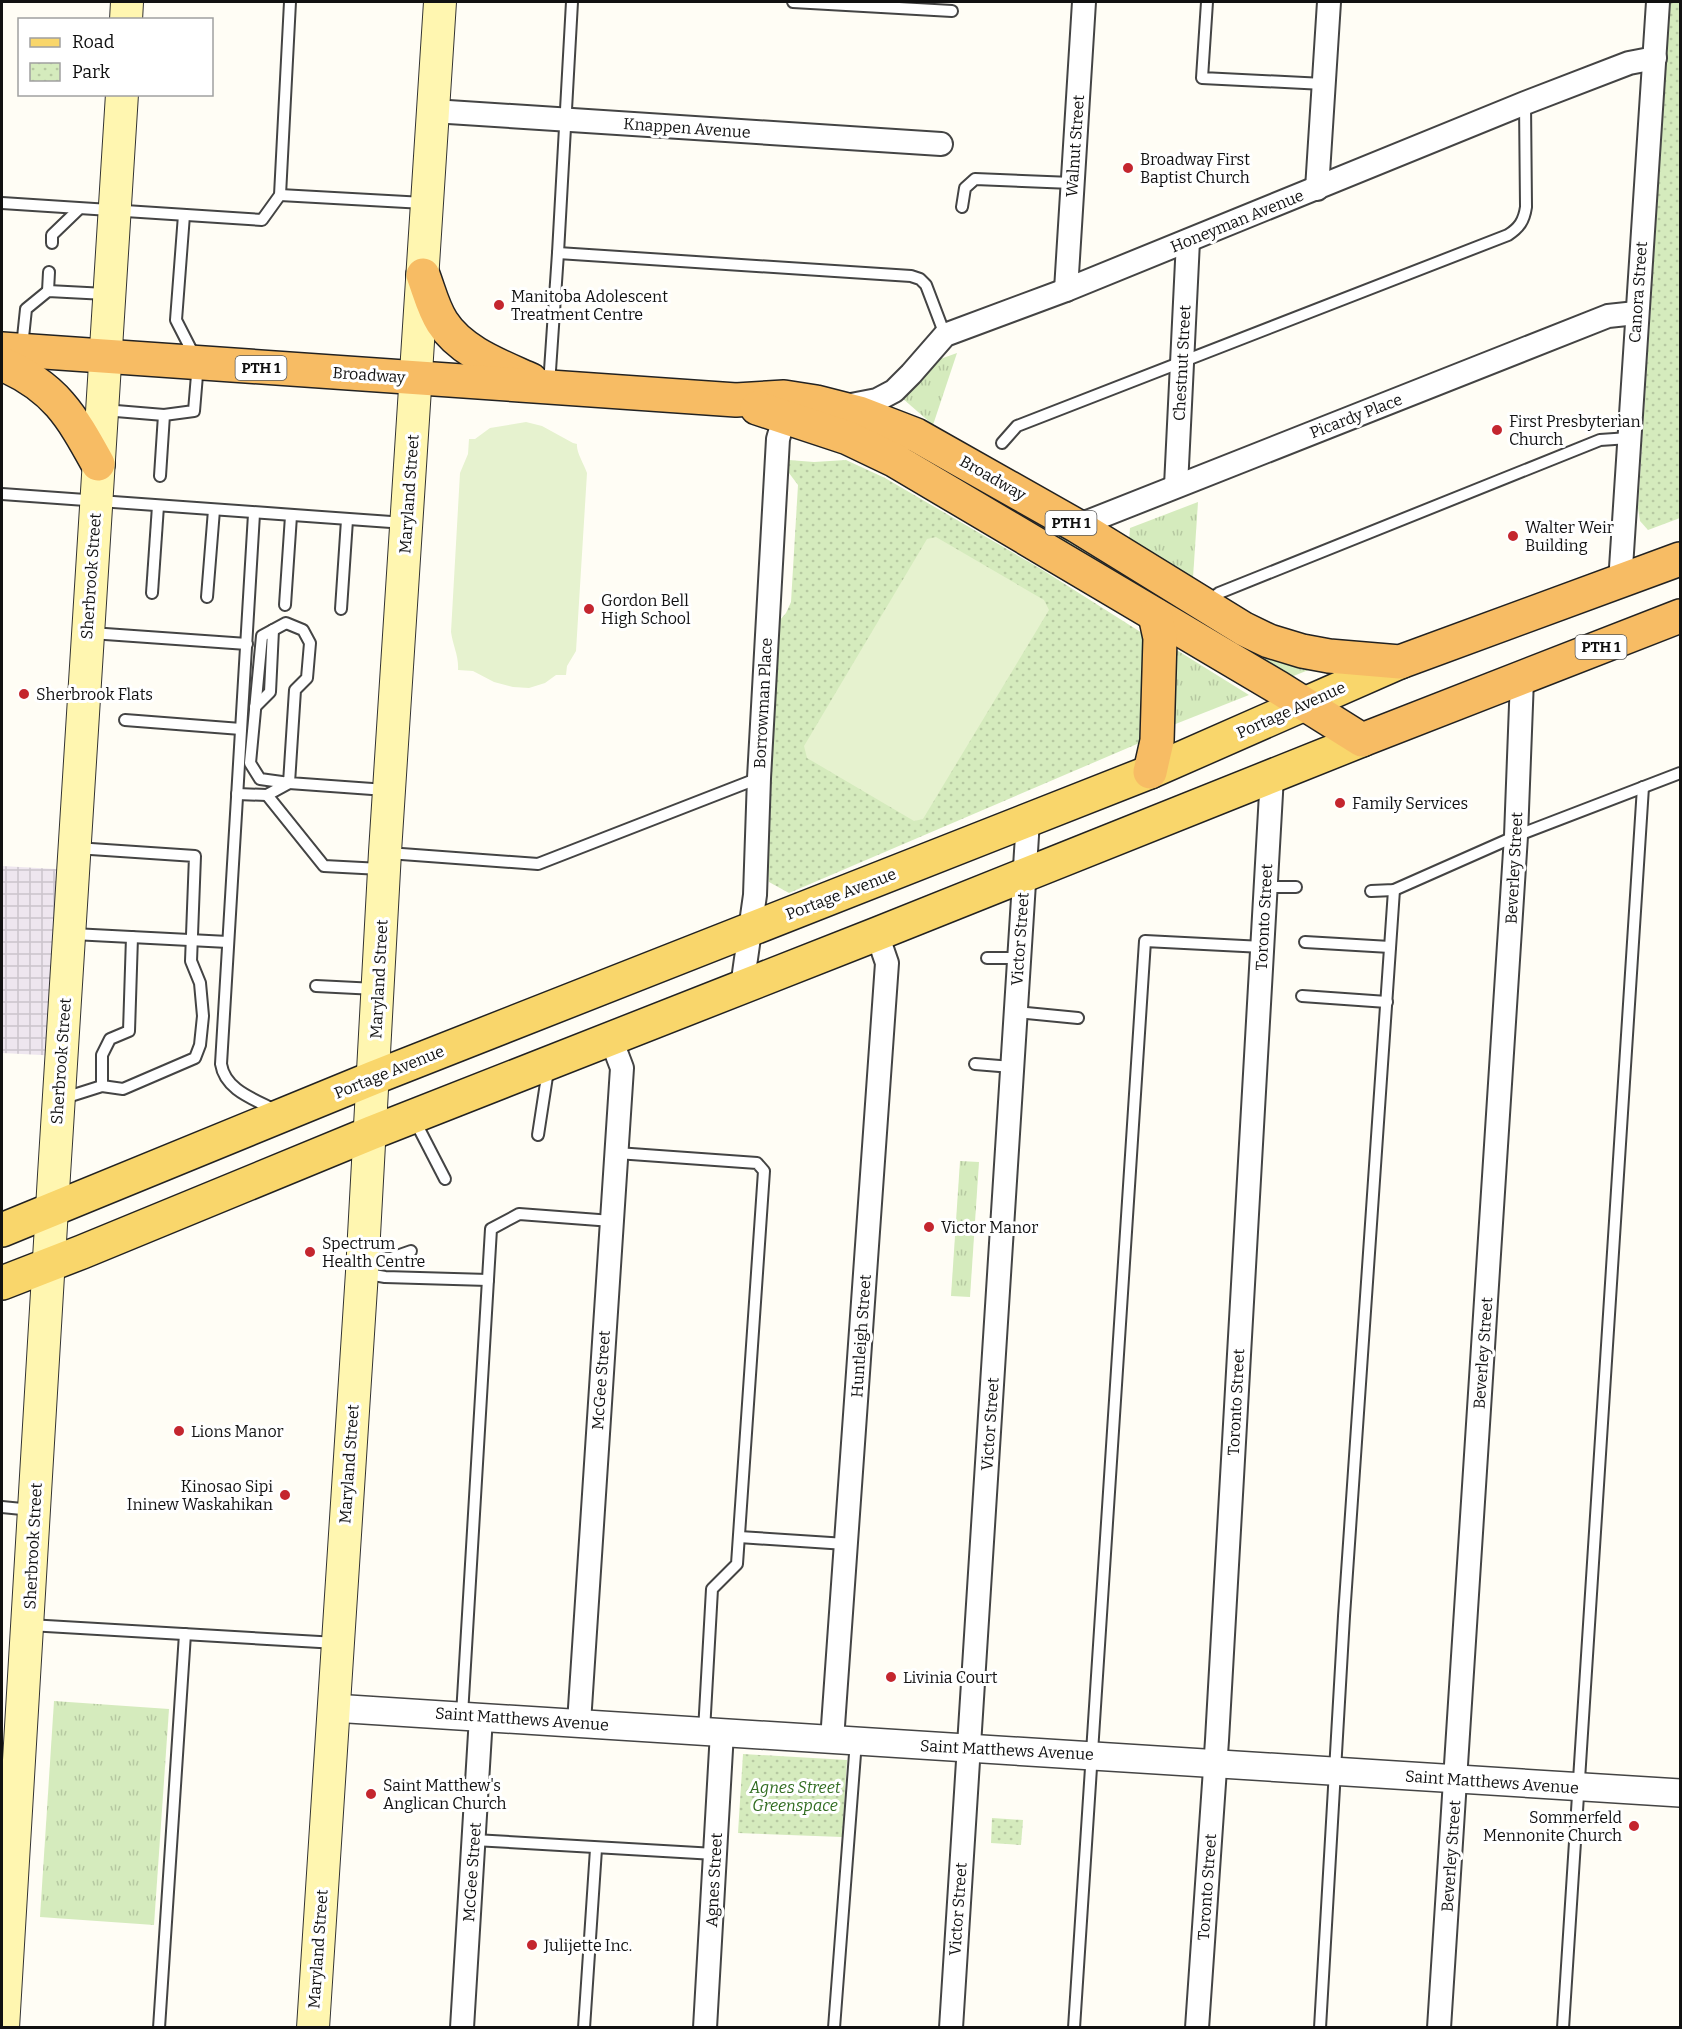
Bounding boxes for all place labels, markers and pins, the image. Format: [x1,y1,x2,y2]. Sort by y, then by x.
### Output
place label: Broadway First Baptist Church [1140,150,1250,187]
marker: Broadway First Baptist Church [1121,161,1135,175]
place label: Manitoba Adolescent Treatment Centre [511,287,668,324]
marker: Manitoba Adolescent Treatment Centre [492,298,506,312]
place label: First Presbyterian Church [1509,412,1641,449]
marker: First Presbyterian Church [1490,423,1504,437]
place label: Walter Weir Building [1525,518,1614,555]
marker: Walter Weir Building [1506,529,1520,543]
place label: Gordon Bell High School [601,591,691,628]
marker: Gordon Bell High School [582,602,596,616]
place label: Sherbrook Flats [36,685,153,704]
marker: Sherbrook Flats [17,687,31,701]
place label: Family Services [1352,794,1468,813]
marker: Family Services [1333,796,1347,810]
place label: Victor Manor [941,1218,1038,1237]
marker: Victor Manor [922,1220,936,1234]
place label: Spectrum Health Centre [322,1234,425,1271]
marker: Spectrum Health Centre [303,1245,317,1259]
place label: Lions Manor [191,1422,284,1441]
marker: Lions Manor [172,1424,186,1438]
place label: Kinosao Sipi Ininew Waskahikan [127,1477,273,1514]
marker: Kinosao Sipi Ininew Waskahikan [278,1488,292,1502]
place label: Livinia Court [903,1668,998,1687]
marker: Livinia Court [884,1670,898,1684]
place label: Saint Matthew's Anglican Church [383,1776,507,1813]
marker: Saint Matthew's Anglican Church [364,1787,378,1801]
place label: Sommerfeld Mennonite Church [1483,1808,1623,1845]
marker: Sommerfeld Mennonite Church [1627,1819,1641,1833]
place label: Julijette Inc. [543,1936,632,1955]
marker: Julijette Inc. [525,1938,539,1952]

